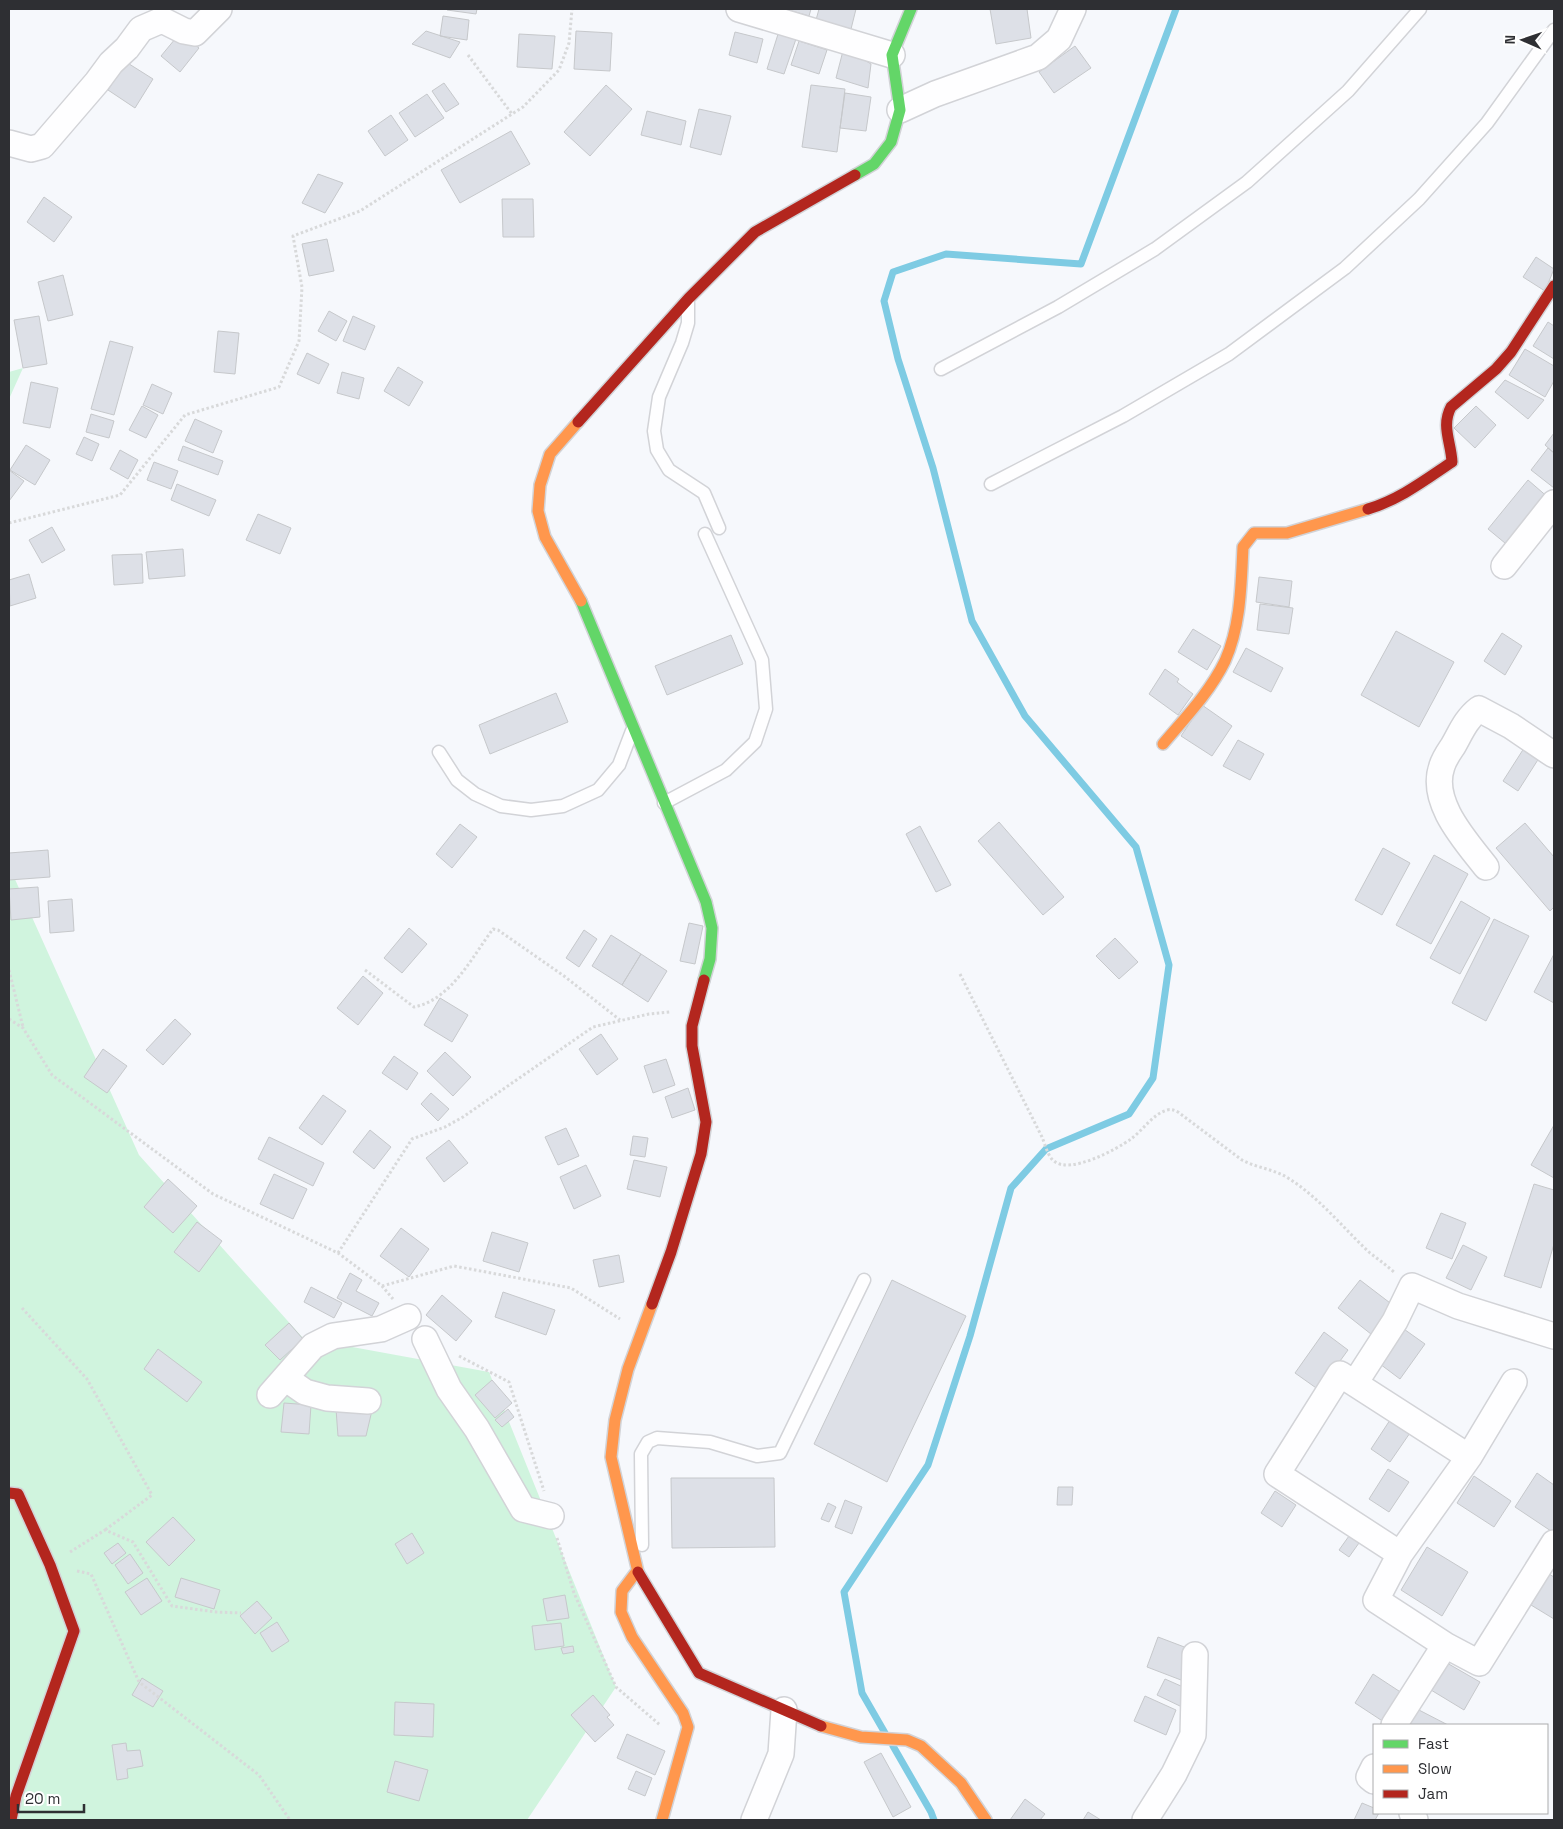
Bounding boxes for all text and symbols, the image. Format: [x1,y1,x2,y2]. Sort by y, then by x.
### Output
north arrow [1498,15,1548,65]
text: N [1501,35,1519,45]
legend [1373,1724,1548,1814]
text: Fast [1418,1734,1449,1753]
text: Slow [1418,1759,1452,1778]
scale bar [18,1782,84,1814]
text: Jam [1418,1784,1448,1803]
text: 20 m [25,1789,60,1808]

